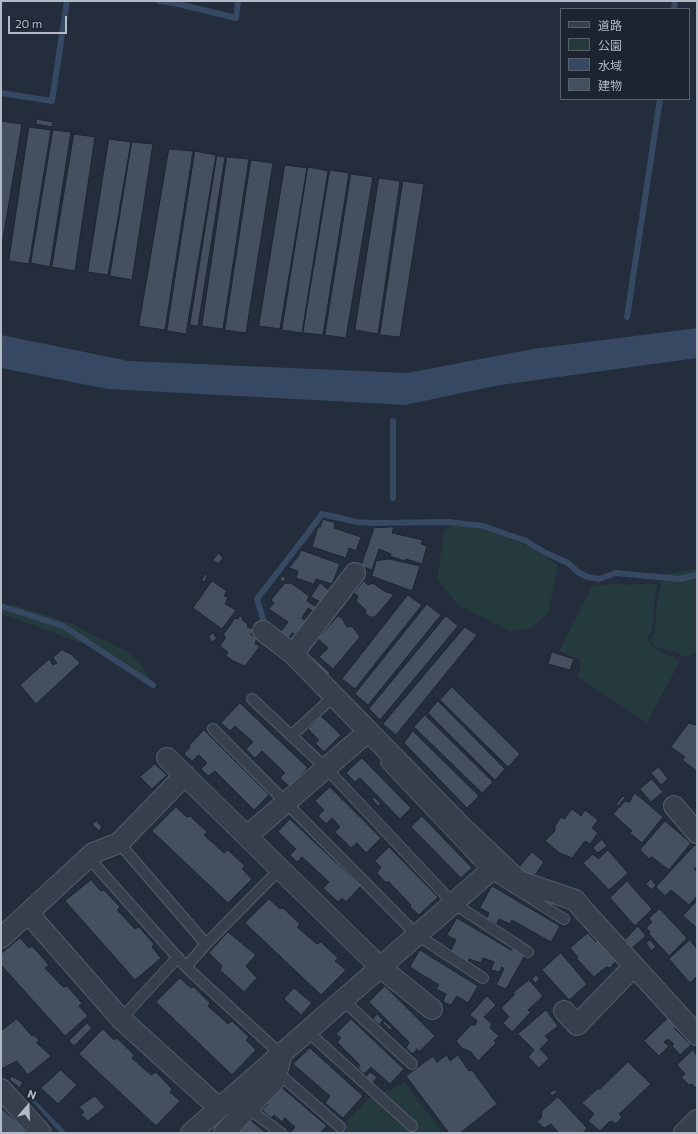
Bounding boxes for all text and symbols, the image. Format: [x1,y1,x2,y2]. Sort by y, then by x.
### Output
scale bar [10,8,69,34]
legend [560,8,690,100]
text: 20 m [15,16,42,30]
text: 道路 [598,18,622,32]
text: 公園 [598,38,622,52]
text: 水域 [598,58,622,72]
text: 建物 [598,78,622,92]
north arrow [8,1086,48,1126]
text: N [26,1087,38,1102]

